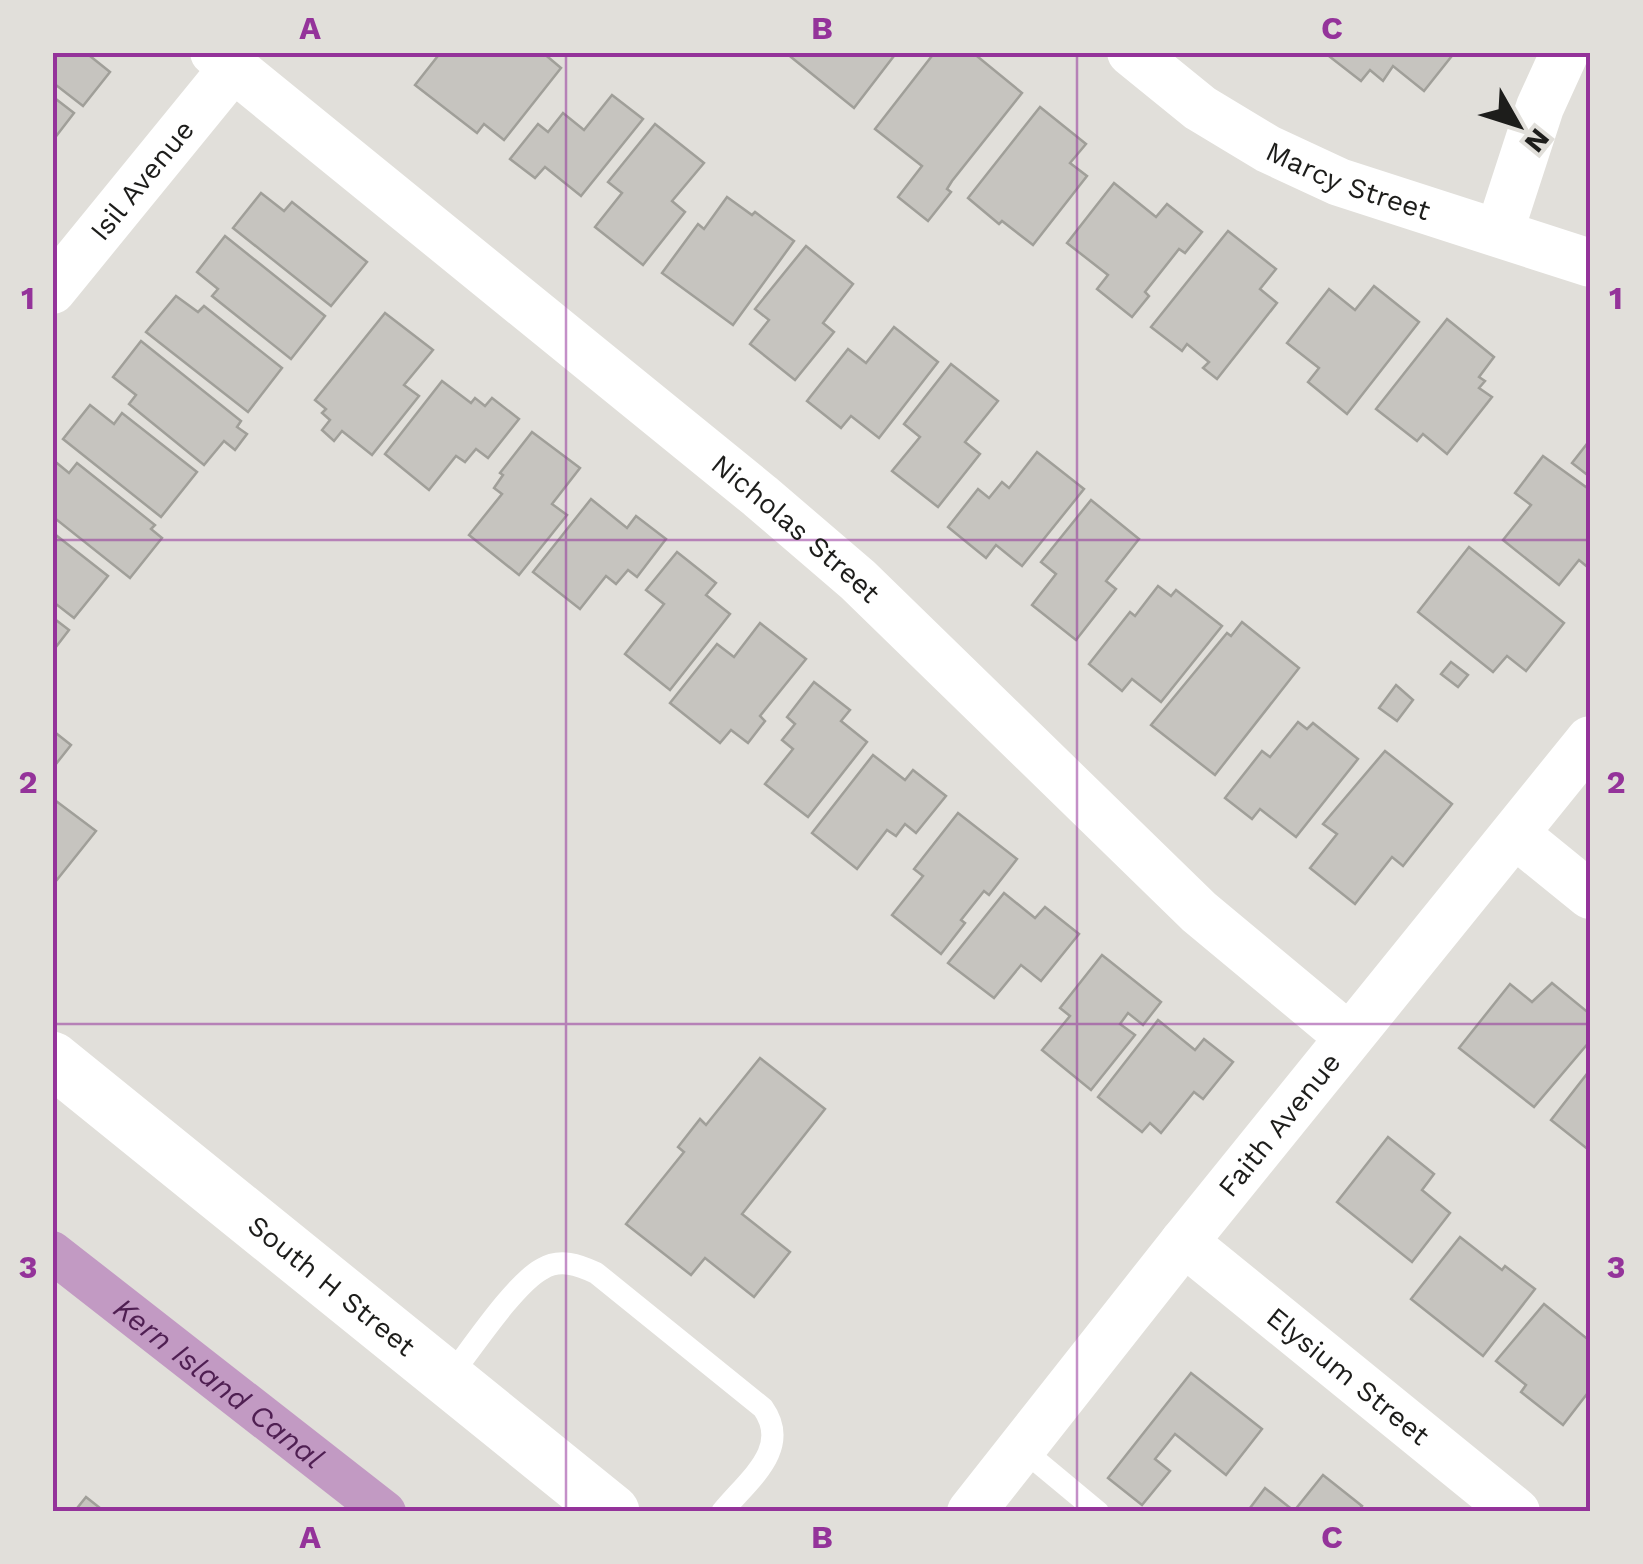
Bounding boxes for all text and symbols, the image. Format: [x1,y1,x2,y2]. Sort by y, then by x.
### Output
text: A [299,9,321,47]
text: B [811,9,833,47]
text: C [1321,9,1343,47]
north arrow [1468,75,1568,175]
street label: Isil Avenue [83,113,200,247]
text: N [1518,122,1556,159]
street label: Marcy Street [1261,134,1435,227]
text: 1 [21,279,35,317]
text: 1 [1609,279,1623,317]
street label: Nicholas Street [705,447,887,609]
text: 2 [18,763,38,801]
text: 2 [1606,763,1626,801]
street label: Faith Avenue [1211,1046,1347,1203]
street label: South H Street [242,1208,422,1363]
text: 3 [19,1248,37,1286]
text: 3 [1607,1248,1625,1286]
water label: Kern Island Canal [107,1290,331,1475]
street label: Elysium Street [1261,1300,1437,1452]
text: A [299,1518,321,1556]
text: B [811,1518,833,1556]
text: C [1321,1518,1343,1556]

